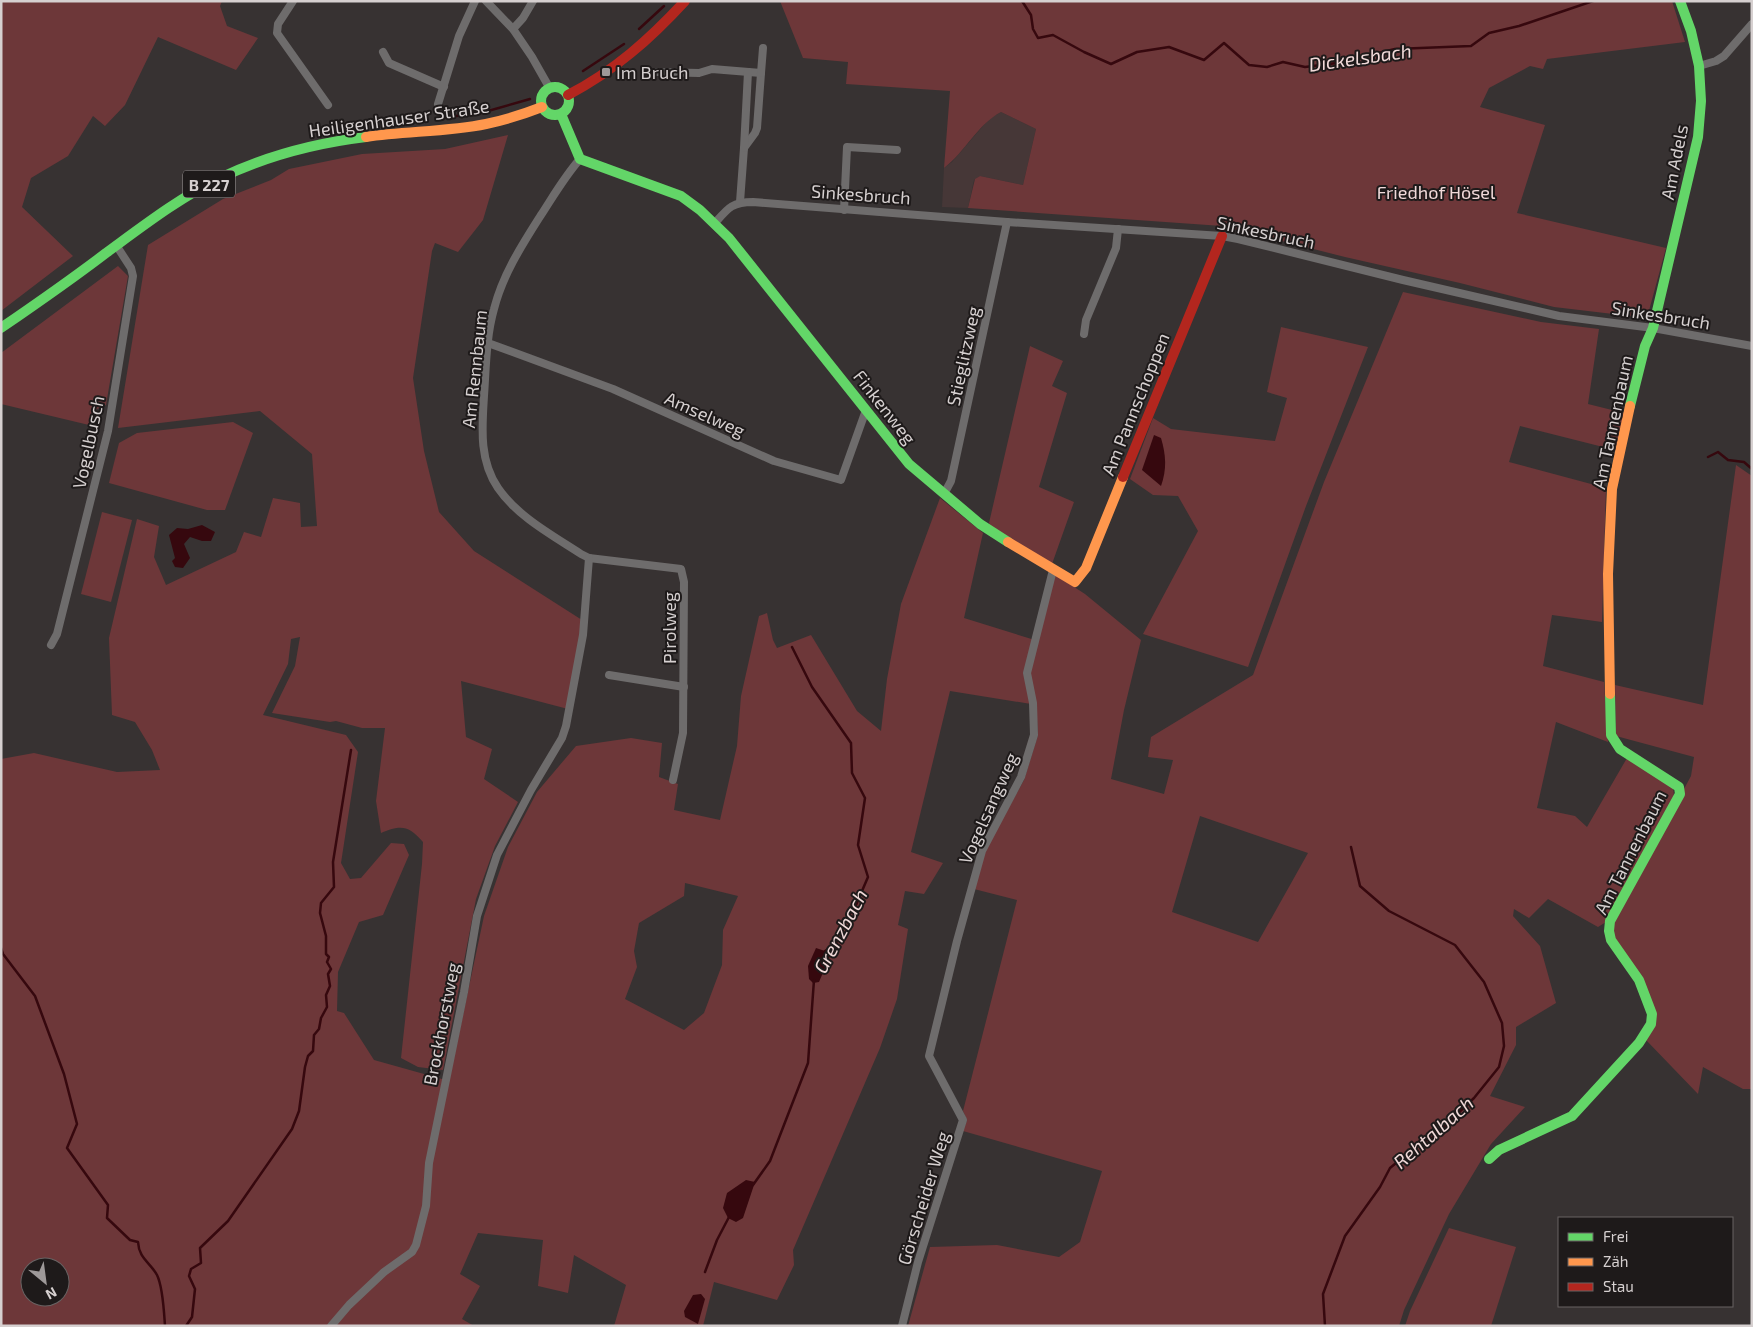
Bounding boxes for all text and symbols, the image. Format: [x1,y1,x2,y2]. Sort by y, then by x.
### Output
water label: Dickelsbach [1307,38,1413,76]
place label: Im Bruch [616,61,688,83]
marker: Im Bruch [600,66,612,78]
street label: Heiligenhauser Straße [307,94,491,142]
street label: Am Adels [1656,122,1692,202]
road number: B 227 [183,170,235,198]
street label: Sinkesbruch [810,180,912,208]
park label: Friedhof Hösel [1377,181,1496,203]
street label: Sinkesbruch [1215,211,1317,253]
street label: Sinkesbruch [1610,296,1712,334]
street label: Stieglitzweg [942,304,984,408]
street label: Am Rennbaum [457,309,491,429]
street label: Am Pannschoppen [1096,329,1174,479]
street label: Am Tannenbaum [1587,353,1637,491]
street label: Finkenweg [849,365,921,449]
street label: Amselweg [662,387,748,441]
street label: Vogelbusch [67,394,109,490]
street label: Pirolweg [658,592,680,664]
street label: Vogelsangweg [954,749,1022,867]
street label: Am Tannenbaum [1589,786,1671,918]
water label: Grenzbach [808,885,872,977]
street label: Brockhorstweg [418,961,464,1087]
water label: Rehtalbach [1388,1091,1478,1173]
street label: Görscheider Weg [892,1129,954,1267]
legend [1558,1217,1733,1307]
text: Frei [1603,1227,1628,1245]
text: Zäh [1603,1252,1628,1270]
north arrow [20,1257,70,1307]
text: Stau [1603,1277,1634,1295]
text: N [43,1284,60,1304]

